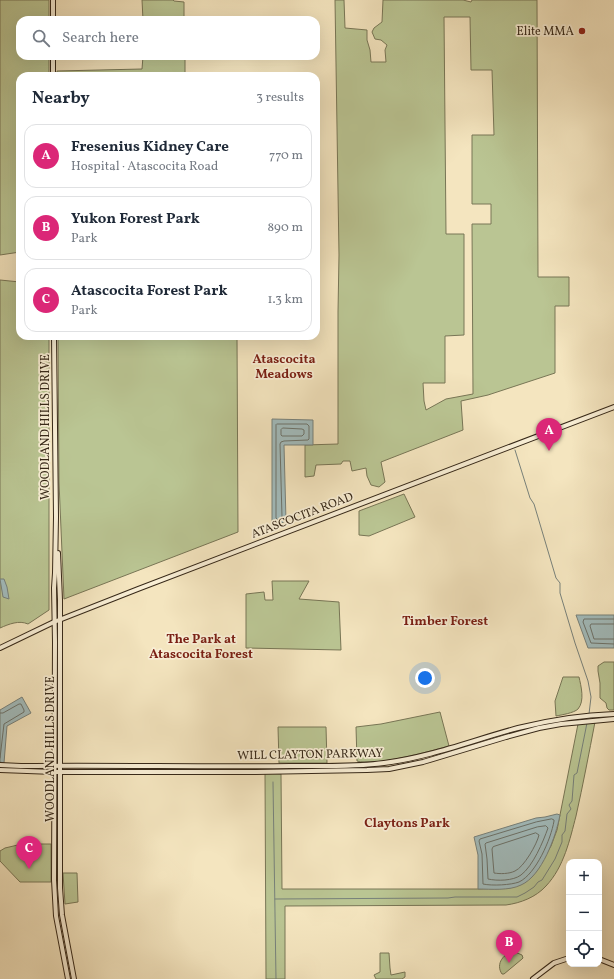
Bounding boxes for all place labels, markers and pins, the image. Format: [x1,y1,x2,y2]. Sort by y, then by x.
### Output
place label: Elite MMA [517,24,575,40]
marker: Elite MMA [577,26,587,36]
pin: A [536,418,562,451]
pin: C [16,836,42,869]
pin: B [496,930,522,963]

